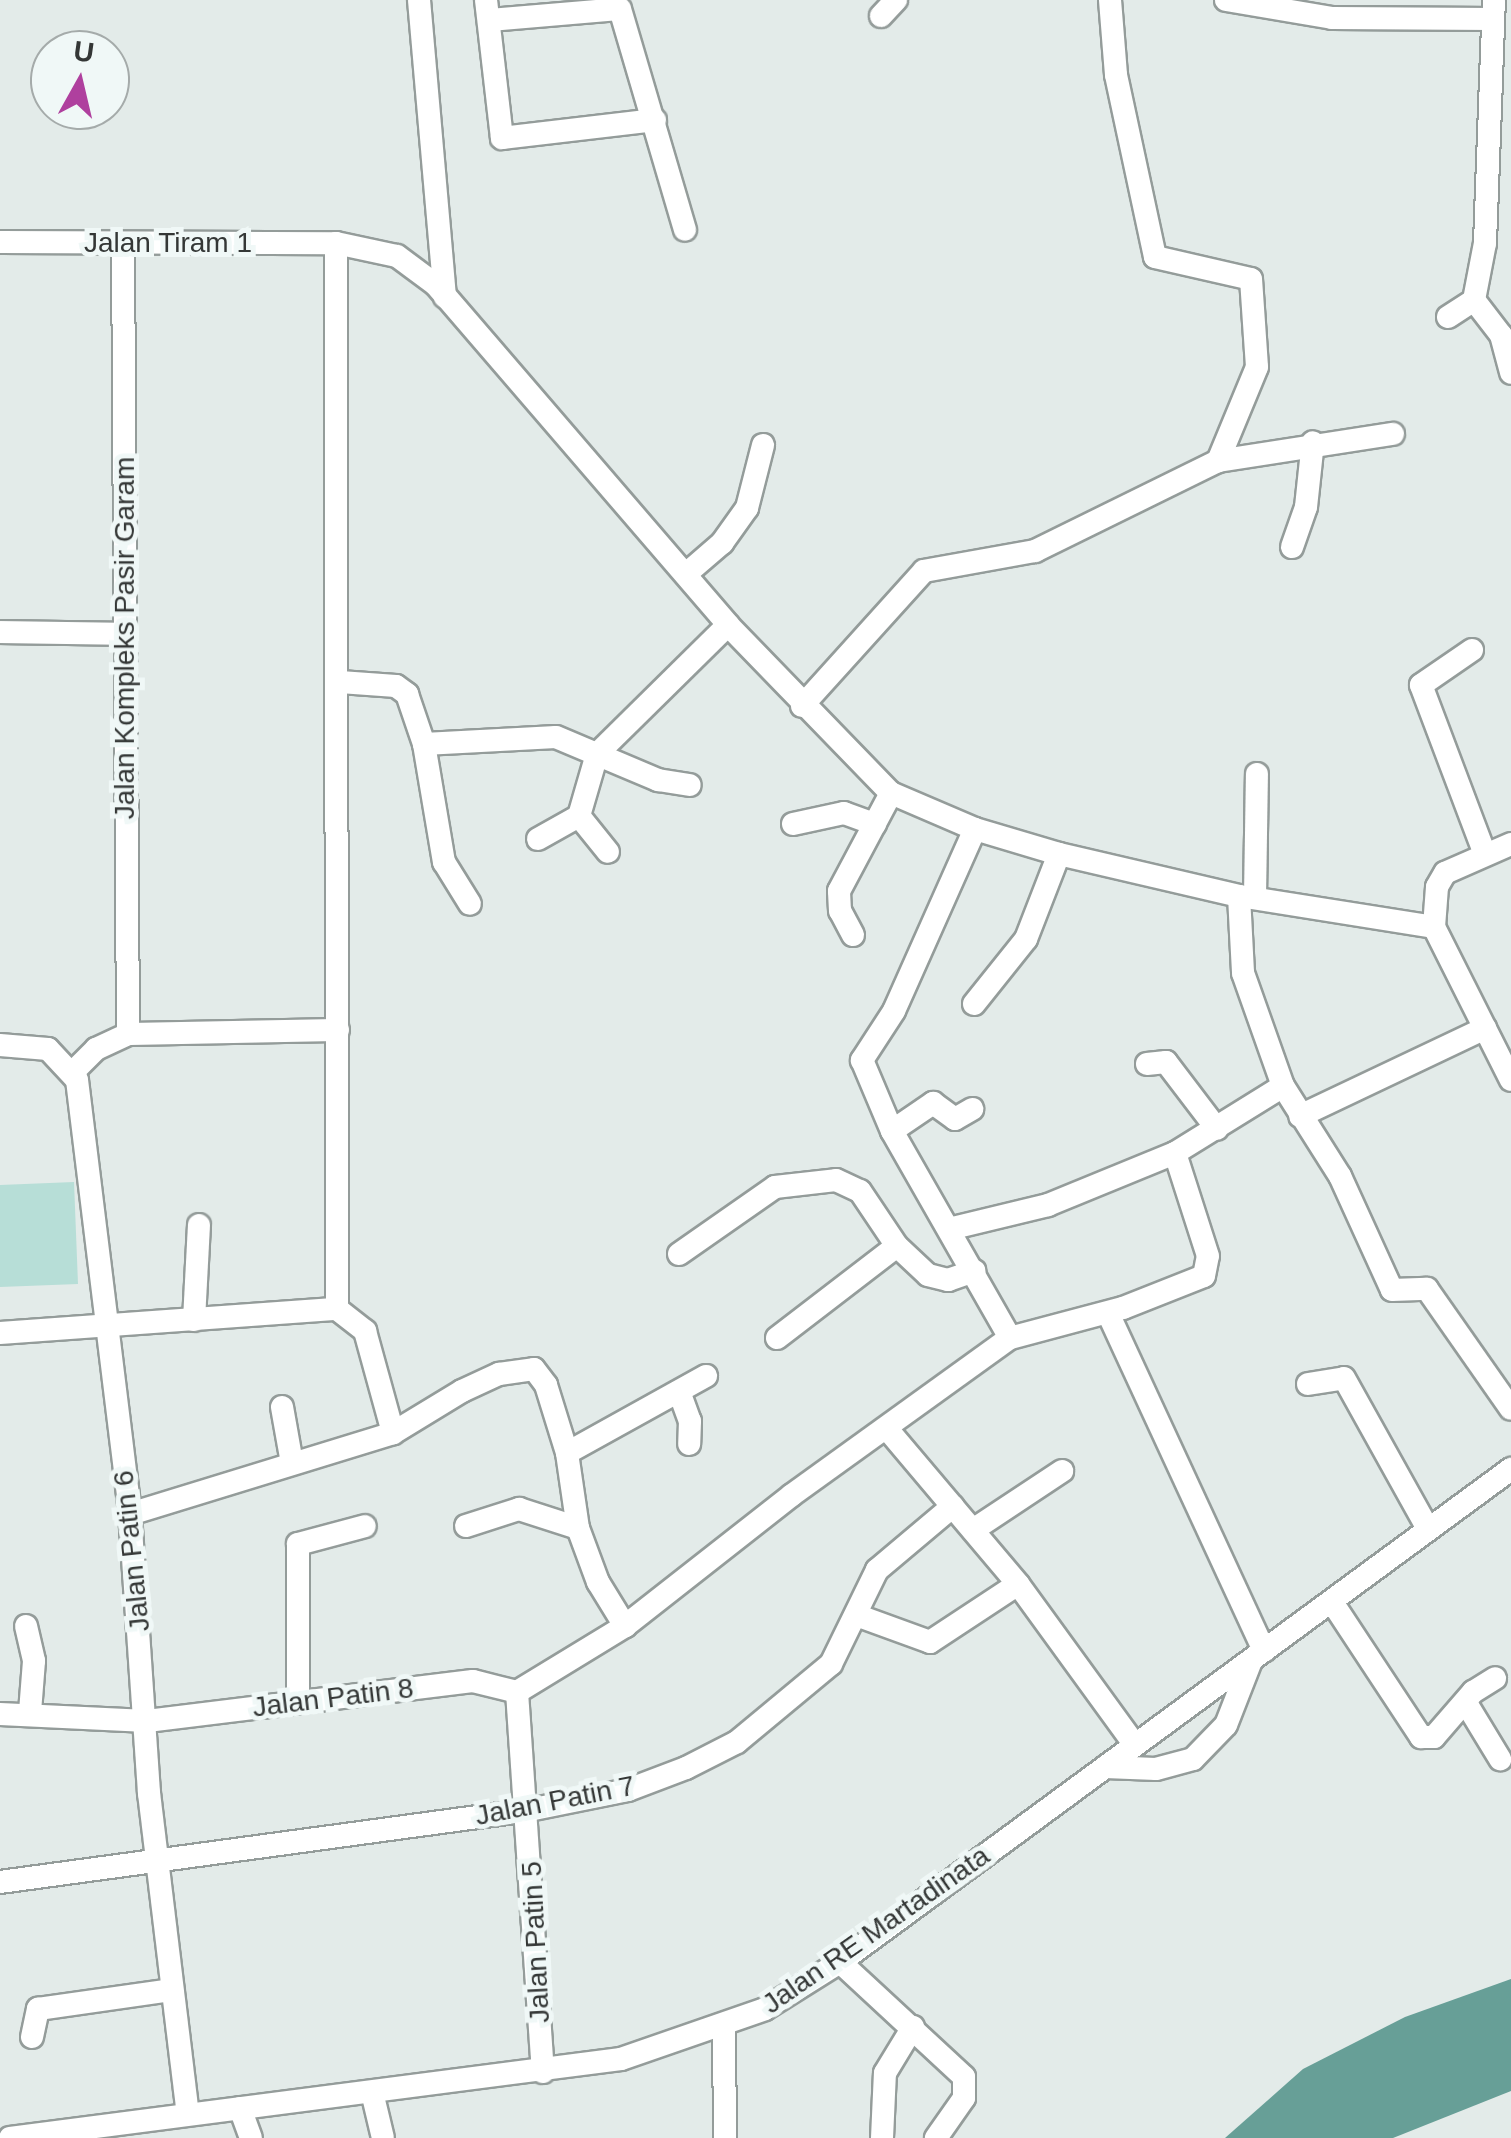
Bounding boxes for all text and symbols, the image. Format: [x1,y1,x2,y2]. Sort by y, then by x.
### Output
north arrow [30,30,130,130]
text: U [72,35,96,69]
street label: Jalan Tiram 1 [84,226,252,260]
street label: Jalan Kompleks Pasir Garam [108,457,142,819]
street label: Jalan Patin 6 [107,1469,157,1633]
street label: Jalan Patin 8 [251,1671,415,1725]
street label: Jalan Patin 7 [472,1769,638,1833]
street label: Jalan RE Martadinata [756,1839,996,2021]
street label: Jalan Patin 5 [515,1860,557,2024]

